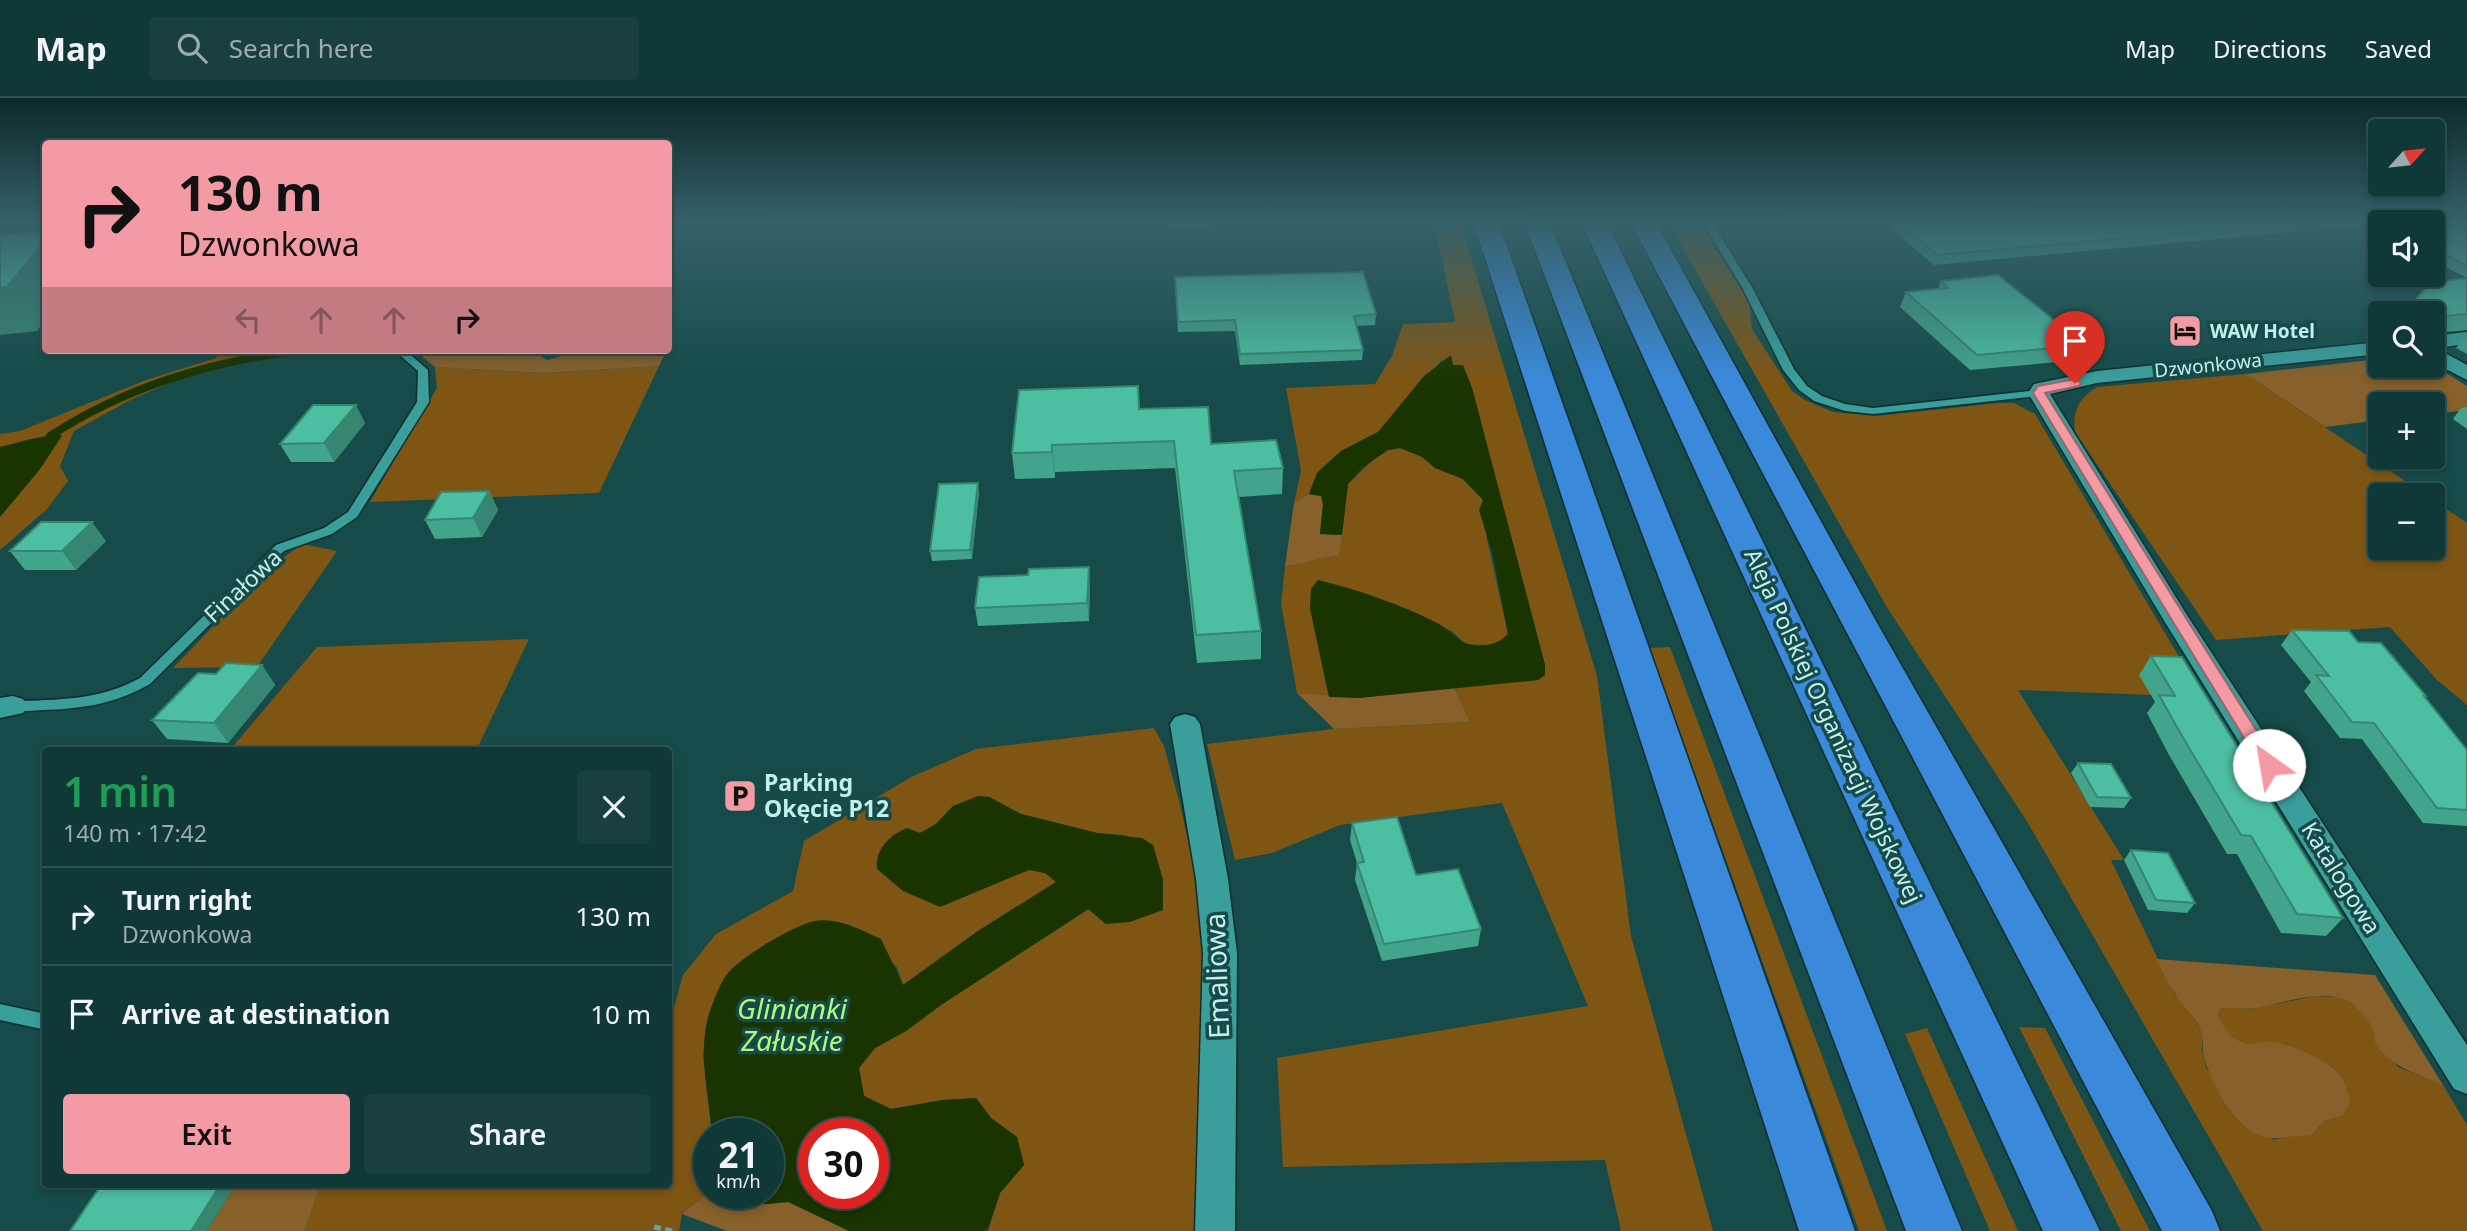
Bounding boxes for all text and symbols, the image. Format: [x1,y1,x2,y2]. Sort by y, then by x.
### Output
search box [149,17,639,80]
text: Map [35,26,107,71]
icon: search [173,29,211,67]
text: Search here [229,30,373,66]
text: Map [2125,32,2175,65]
text: Directions [2213,32,2327,65]
text: Saved [2365,32,2432,65]
north arrow [2368,119,2445,196]
map controls [2368,119,2445,560]
text: 130 m [178,159,323,225]
icon: right [63,168,154,259]
button: sound [2368,210,2445,287]
text: Dzwonkowa [178,222,360,265]
icon: left [229,301,267,339]
icon: ahead [302,301,340,339]
icon: ahead [375,301,413,339]
icon: right [448,301,486,339]
button: search [2368,301,2445,378]
pin [2045,311,2105,383]
hotel icon: WAW Hotel [2166,312,2204,350]
place label: WAW Hotel [2210,318,2315,344]
icon: arrive [2056,322,2094,360]
street label: Dzwonkowa [2153,346,2263,384]
button: + [2368,392,2445,469]
button: − [2368,483,2445,560]
street label: Finałowa [197,541,288,629]
street label: Aleja Polskiej Organizacji Wojskowej [1737,543,1930,908]
position arrow [2232,728,2306,802]
text: 1 min [63,762,177,819]
place label: Parking Okęcie P12 [764,766,889,824]
button: close [577,770,651,844]
parking icon: Parking Okęcie P12 [721,777,759,815]
street label: Katalogowa [2295,815,2389,940]
text: 140 m · 17:42 [63,817,207,849]
text: Turn right [122,882,252,918]
icon: right [63,897,101,935]
text: 130 m [575,898,651,934]
street label: Emaliowa [1195,912,1237,1040]
text: Dzwonkowa [122,918,253,950]
water label: Glinianki Załuskie [737,989,848,1059]
icon: arrive [63,995,101,1033]
text: Arrive at destination [122,996,391,1032]
text: 10 m [590,996,651,1032]
button: Exit [63,1094,350,1174]
button: Share [364,1094,651,1174]
speed limit sign: 30 [798,1118,889,1209]
text: 21 [718,1131,759,1178]
text: km/h [716,1169,761,1193]

